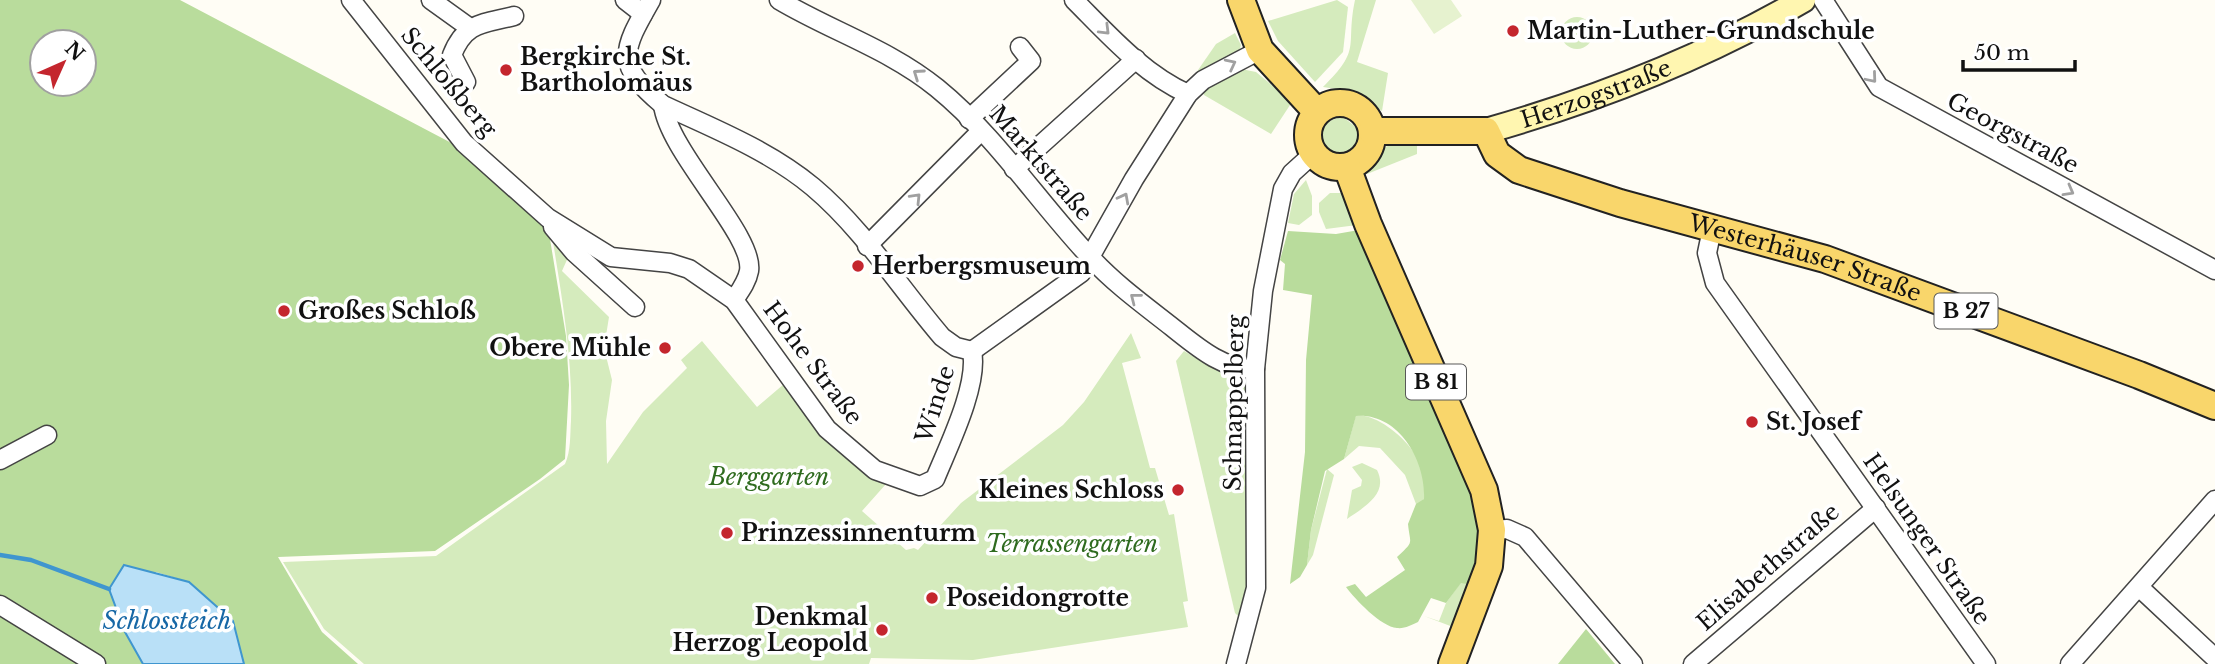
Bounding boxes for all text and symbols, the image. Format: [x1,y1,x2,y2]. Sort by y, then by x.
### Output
place label: Martin-Luther-Grundschule [1527,17,1875,45]
one-way arrow [1096,21,1109,34]
street label: Schloßberg [395,22,503,143]
marker: Martin-Luther-Grundschule [1505,23,1521,39]
north arrow [28,28,98,98]
scale bar [1963,28,2075,72]
text: N [60,37,89,66]
text: 50 m [1974,40,2030,66]
place label: Bergkirche St. Bartholomäus [520,43,692,97]
street label: Herzogstraße [1517,53,1675,134]
one-way arrow [1224,59,1236,72]
marker: Bergkirche St. Bartholomäus [498,62,514,78]
one-way arrow [913,69,926,82]
one-way arrow [1864,70,1877,83]
street label: Georgstraße [1943,87,2083,179]
street label: Marktstraße [983,100,1099,226]
one-way arrow [2062,183,2074,196]
one-way arrow [1115,193,1129,205]
one-way arrow [908,194,921,207]
street label: Westerhäuser Straße [1685,208,1925,307]
place label: Herbergsmuseum [872,252,1092,280]
marker: Herbergsmuseum [850,258,866,274]
one-way arrow [1130,294,1143,306]
road number: B 27 [1934,294,1997,328]
street label: Hohe Straße [757,296,869,430]
place label: Großes Schloß [298,297,476,325]
marker: Großes Schloß [276,303,292,319]
street label: Schnappelberg [1218,314,1250,491]
place label: Obere Mühle [489,334,651,362]
marker: Obere Mühle [657,340,673,356]
street label: Winde [909,362,961,447]
road number: B 81 [1406,364,1466,400]
place label: St. Josef [1766,408,1863,436]
marker: St. Josef [1744,414,1760,430]
street label: Helsunger Straße [1857,448,1997,630]
park label: Berggarten [708,463,829,491]
place label: Kleines Schloss [979,476,1164,504]
marker: Kleines Schloss [1170,482,1186,498]
street label: Elisabethstraße [1691,497,1845,637]
place label: Prinzessinnenturm [741,519,976,547]
marker: Prinzessinnenturm [719,525,735,541]
park label: Terrassengarten [986,530,1158,558]
place label: Poseidongrotte [946,584,1129,612]
marker: Poseidongrotte [924,590,940,606]
place label: Denkmal Herzog Leopold [672,603,868,657]
water label: Schlossteich [102,606,232,635]
marker: Denkmal Herzog Leopold [874,622,890,638]

